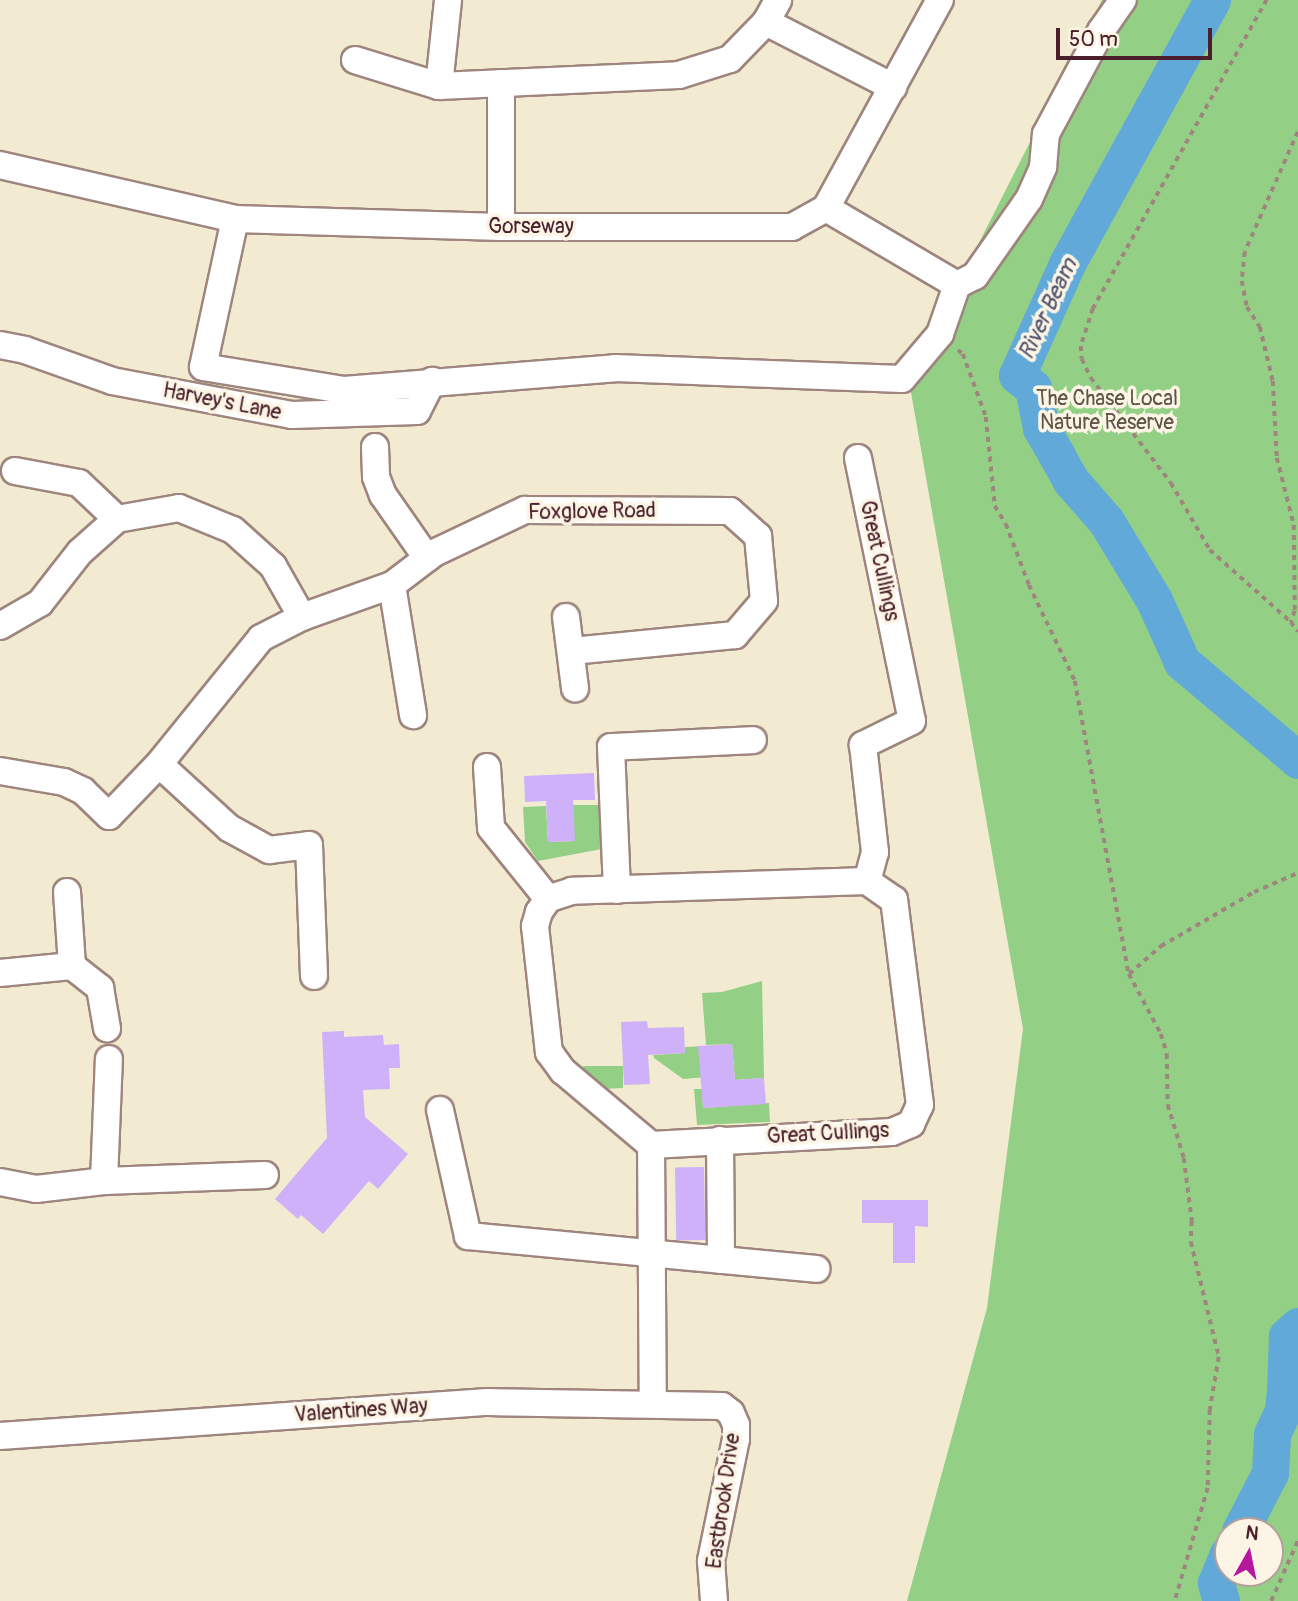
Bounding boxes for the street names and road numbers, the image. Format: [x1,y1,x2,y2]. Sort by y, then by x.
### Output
street label: Gorseway [488,214,574,240]
street label: Harvey's Lane [161,378,283,426]
street label: Foxglove Road [528,498,656,526]
street label: Great Cullings [854,499,904,623]
street label: Great Cullings [766,1118,890,1150]
street label: Valentines Way [293,1394,429,1428]
street label: Eastbrook Drive [702,1432,746,1570]

